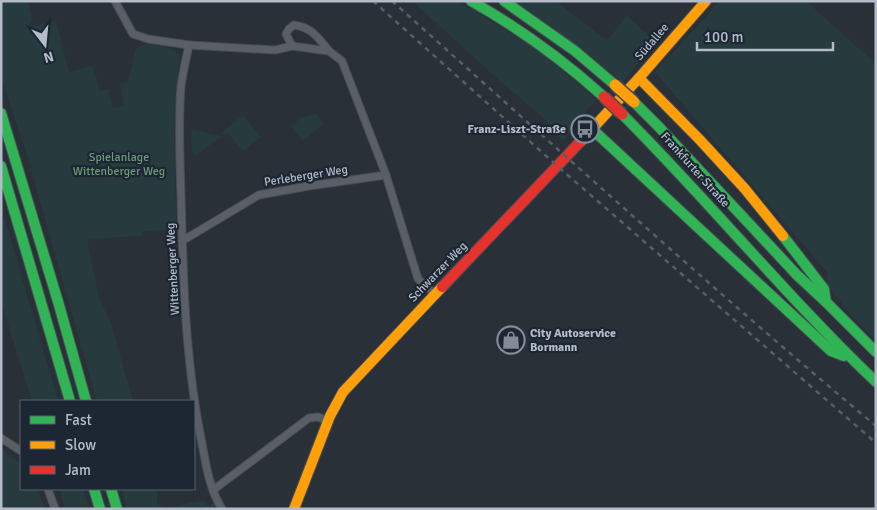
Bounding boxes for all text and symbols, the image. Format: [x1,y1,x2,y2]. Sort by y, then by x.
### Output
north arrow [20,20,70,70]
street label: Südallee [632,20,672,64]
scale bar [697,20,833,52]
text: 100 m [704,28,744,46]
text: N [41,48,55,67]
bus stop icon: Franz-Liszt-Straße [570,114,600,144]
place label: Franz-Liszt-Straße [468,122,566,137]
street label: Frankfurter Straße [657,129,733,211]
park label: Spielanlage Wittenberger Weg [73,150,165,179]
street label: Perleberger Weg [263,162,349,190]
street label: Wittenberger Weg [163,222,183,316]
street label: Schwarzer Weg [405,239,471,305]
shop icon: City Autoservice Bormann [496,325,526,355]
place label: City Autoservice Bormann [530,326,616,355]
legend [20,400,195,490]
text: Fast [65,411,92,429]
text: Slow [65,436,96,454]
text: Jam [65,461,91,479]

